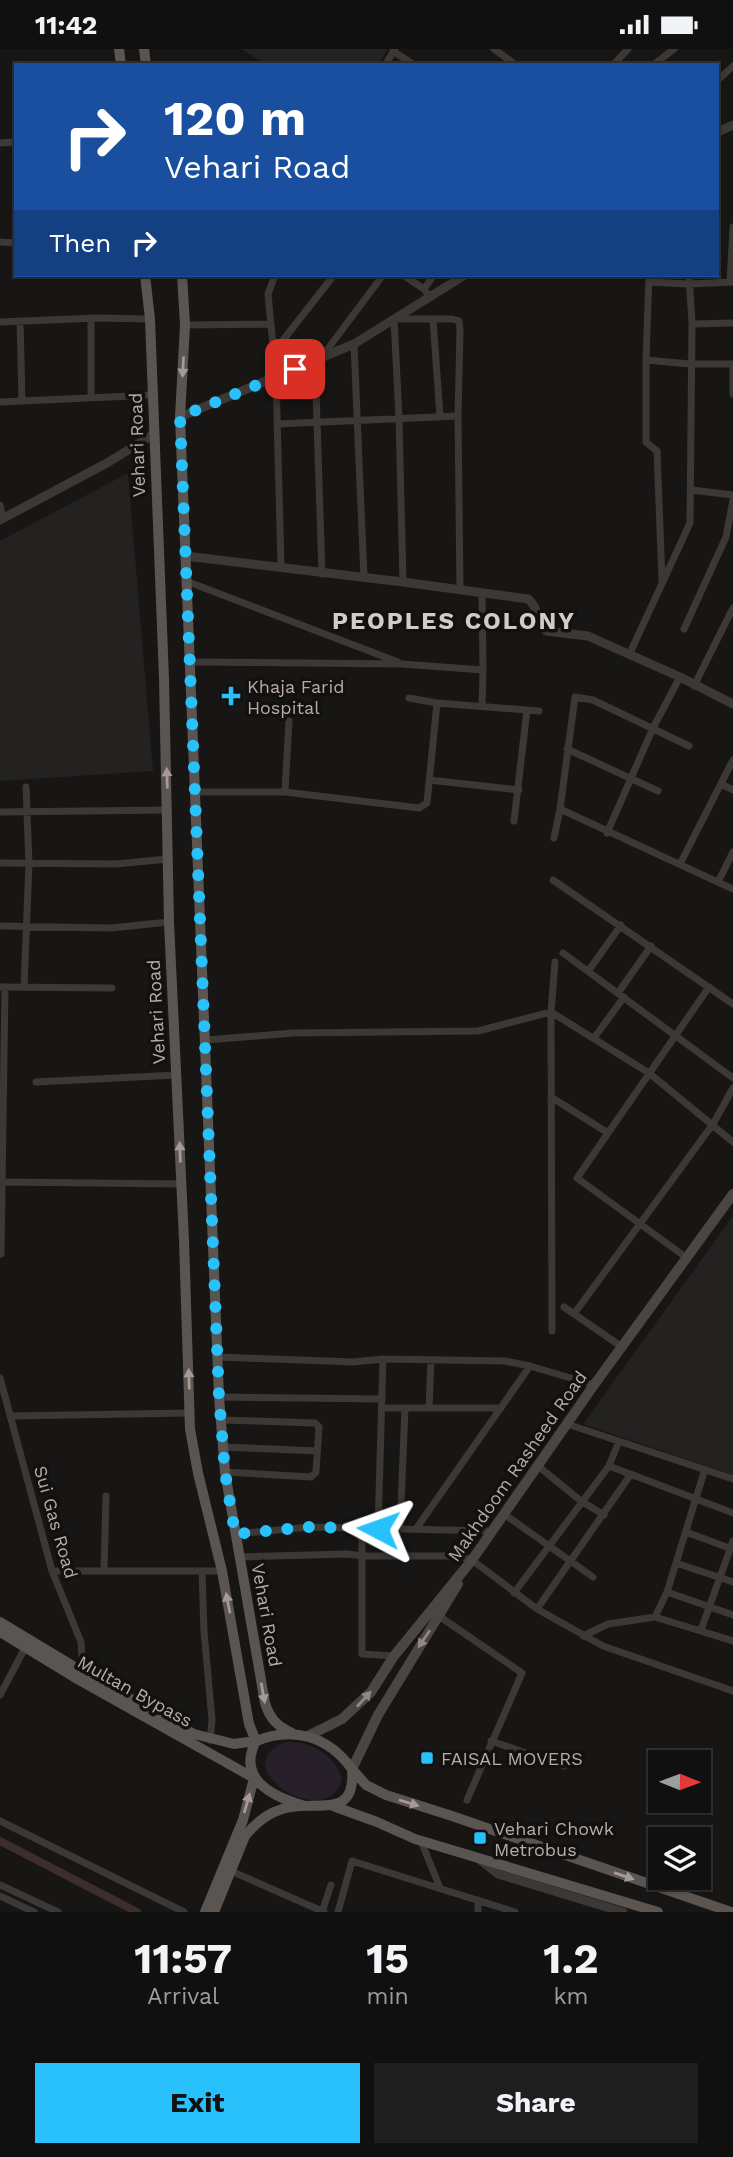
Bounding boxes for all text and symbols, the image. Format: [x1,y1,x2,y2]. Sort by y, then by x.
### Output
text: 11:42 [35,10,97,40]
text: 120 m [164,89,306,147]
icon: right [49,91,140,182]
text: Vehari Road [164,148,350,186]
icon: right [125,224,163,262]
text: Then [49,228,111,258]
pin [265,339,325,399]
icon: arrive [276,350,314,388]
one-way arrow [177,357,188,379]
street label: Vehari Road [125,392,149,498]
district label: PEOPLES COLONY [332,607,576,635]
place label: Khaja Farid Hospital [247,676,345,718]
marker: Khaja Farid Hospital [221,686,241,706]
one-way arrow [161,766,172,788]
street label: Vehari Road [143,959,169,1065]
one-way arrow [175,1141,186,1163]
street label: Makhdoom Rasheed Road [443,1367,591,1565]
one-way arrow [183,1368,194,1390]
street label: Sui Gas Road [30,1463,82,1581]
position arrow [341,1492,415,1566]
street label: Vehari Road [248,1562,286,1668]
one-way arrow [222,1591,233,1613]
one-way arrow [417,1630,431,1648]
street label: Multan Bypass [74,1651,196,1731]
one-way arrow [258,1682,269,1704]
one-way arrow [356,1690,372,1708]
place label: FAISAL MOVERS [441,1748,583,1769]
marker: FAISAL MOVERS [419,1750,435,1766]
north arrow [648,1750,710,1813]
map controls [648,1750,711,1890]
one-way arrow [243,1792,253,1813]
one-way arrow [399,1798,420,1809]
place label: Vehari Chowk Metrobus [494,1818,614,1860]
button: layers [648,1827,711,1890]
marker: Vehari Chowk Metrobus [472,1830,488,1846]
one-way arrow [614,1871,635,1882]
text: 11:57 [134,1934,232,1983]
text: 15 [366,1934,409,1983]
text: 1.2 [543,1934,599,1983]
text: Arrival [147,1983,219,2010]
text: min [367,1983,409,2010]
text: km [553,1983,588,2010]
button: Exit [35,2063,360,2143]
button: Share [374,2063,698,2143]

